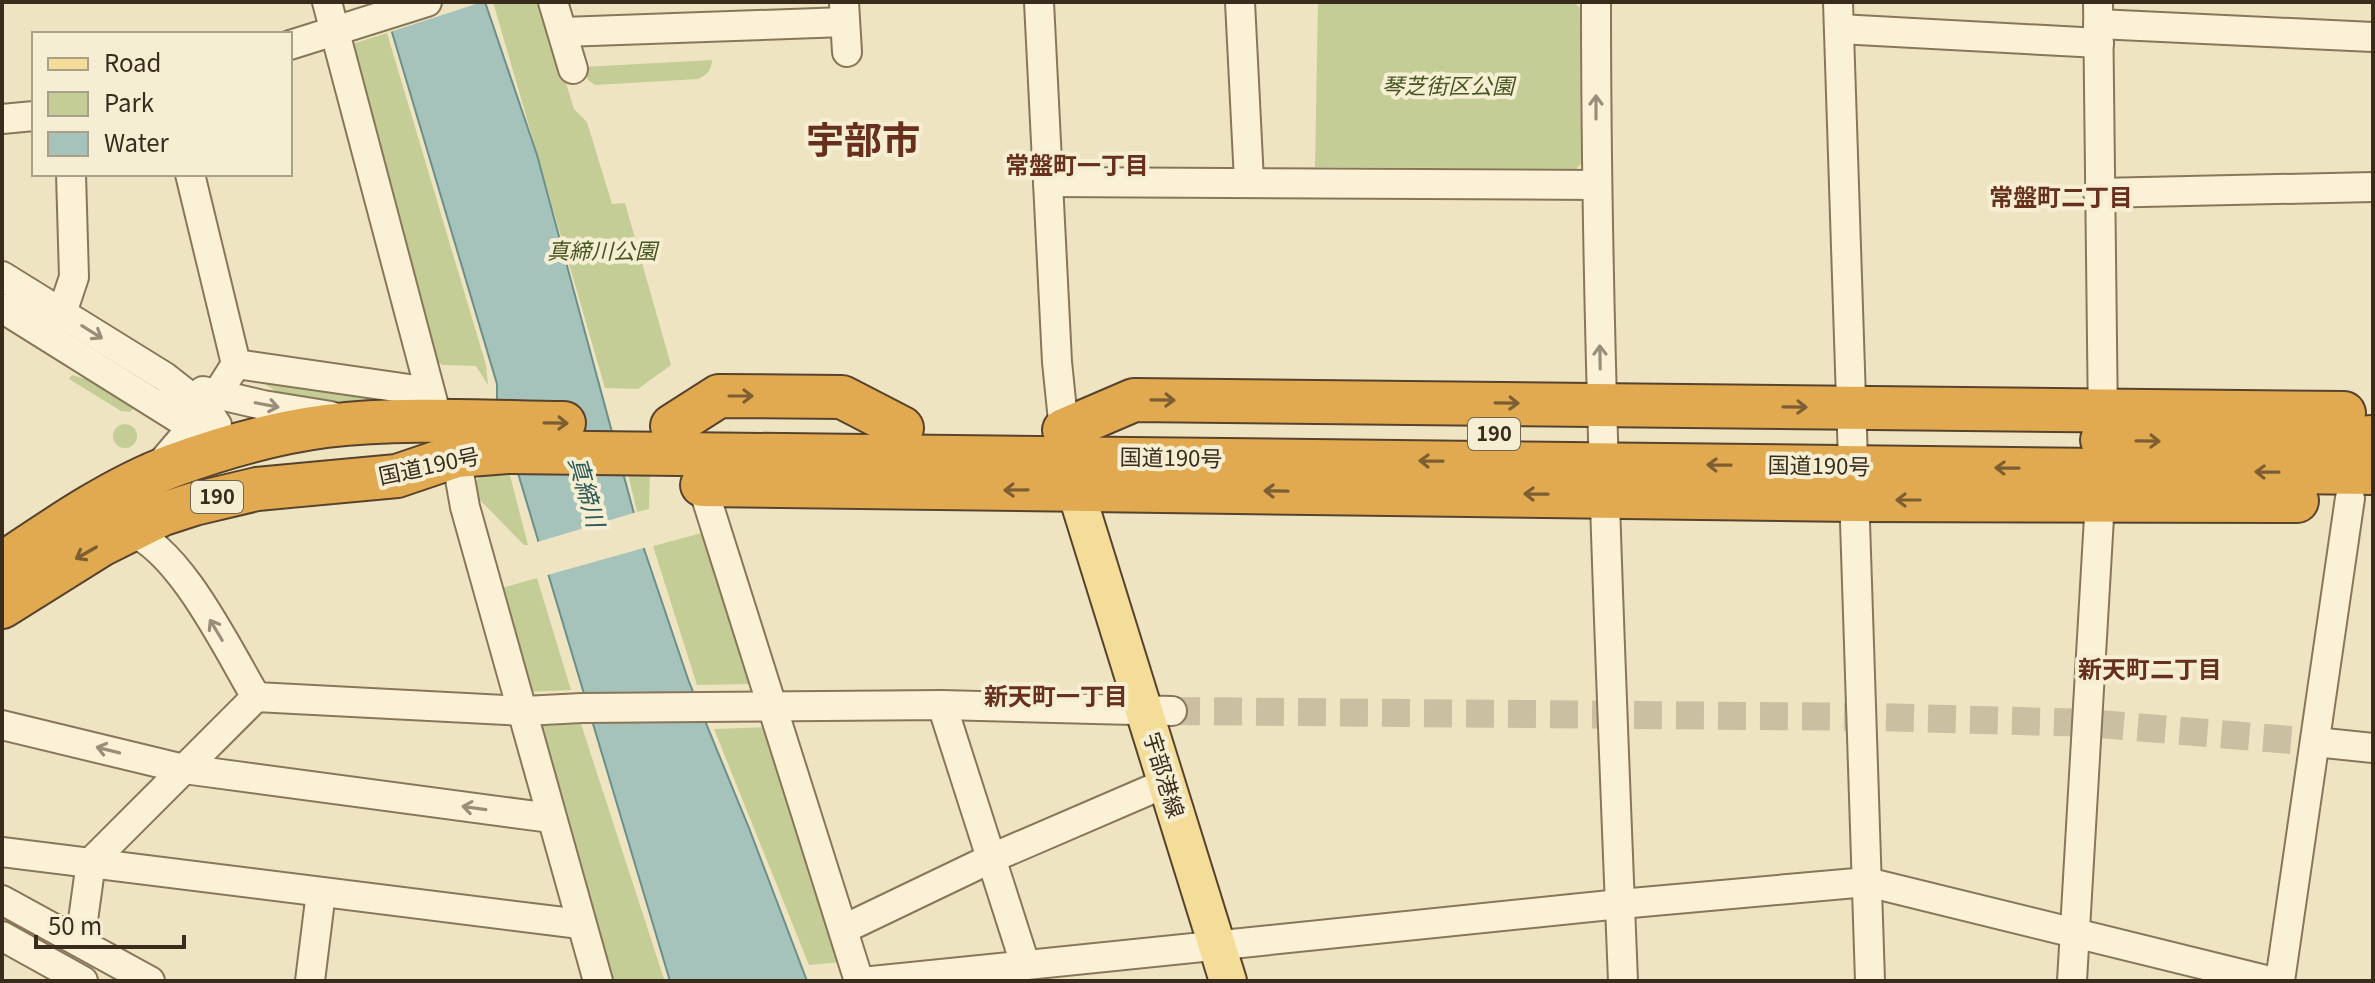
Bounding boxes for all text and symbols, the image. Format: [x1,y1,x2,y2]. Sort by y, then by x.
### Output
legend [32,32,292,176]
text: Road [104,44,161,79]
park label: 琴芝街区公園 [1382,68,1517,100]
text: Park [104,84,155,119]
one-way arrow [1588,94,1604,121]
district label: 宇部市 [806,110,920,165]
text: Water [104,124,170,159]
district label: 常盤町一丁目 [1005,146,1149,181]
district label: 常盤町二丁目 [1989,178,2133,213]
park label: 真締川公園 [547,233,660,265]
one-way arrow [80,325,103,341]
one-way arrow [1592,344,1608,371]
one-way arrow [727,388,754,404]
one-way arrow [1149,392,1176,408]
one-way arrow [1493,395,1520,411]
one-way arrow [253,399,279,414]
one-way arrow [1781,400,1808,415]
one-way arrow [542,416,569,431]
road number: 190 [1468,418,1520,450]
one-way arrow [2134,433,2161,448]
street label: 国道190号 [375,438,482,490]
street label: 国道190号 [1119,439,1223,473]
street label: 国道190号 [1767,447,1871,481]
water label: 真締川 [562,452,616,534]
one-way arrow [1418,453,1445,469]
one-way arrow [1706,457,1733,473]
one-way arrow [1994,460,2021,476]
one-way arrow [2254,464,2281,479]
road number: 190 [191,481,243,513]
one-way arrow [1003,483,1030,498]
one-way arrow [1263,484,1290,499]
one-way arrow [1523,487,1550,502]
one-way arrow [1895,492,1922,508]
one-way arrow [75,546,98,562]
one-way arrow [207,619,223,642]
district label: 新天町二丁目 [2078,650,2222,685]
district label: 新天町一丁目 [984,677,1128,712]
street label: 宇部港線 [1138,728,1194,821]
one-way arrow [96,742,122,757]
one-way arrow [462,800,487,815]
scale bar [36,899,184,949]
text: 50 m [48,907,102,942]

